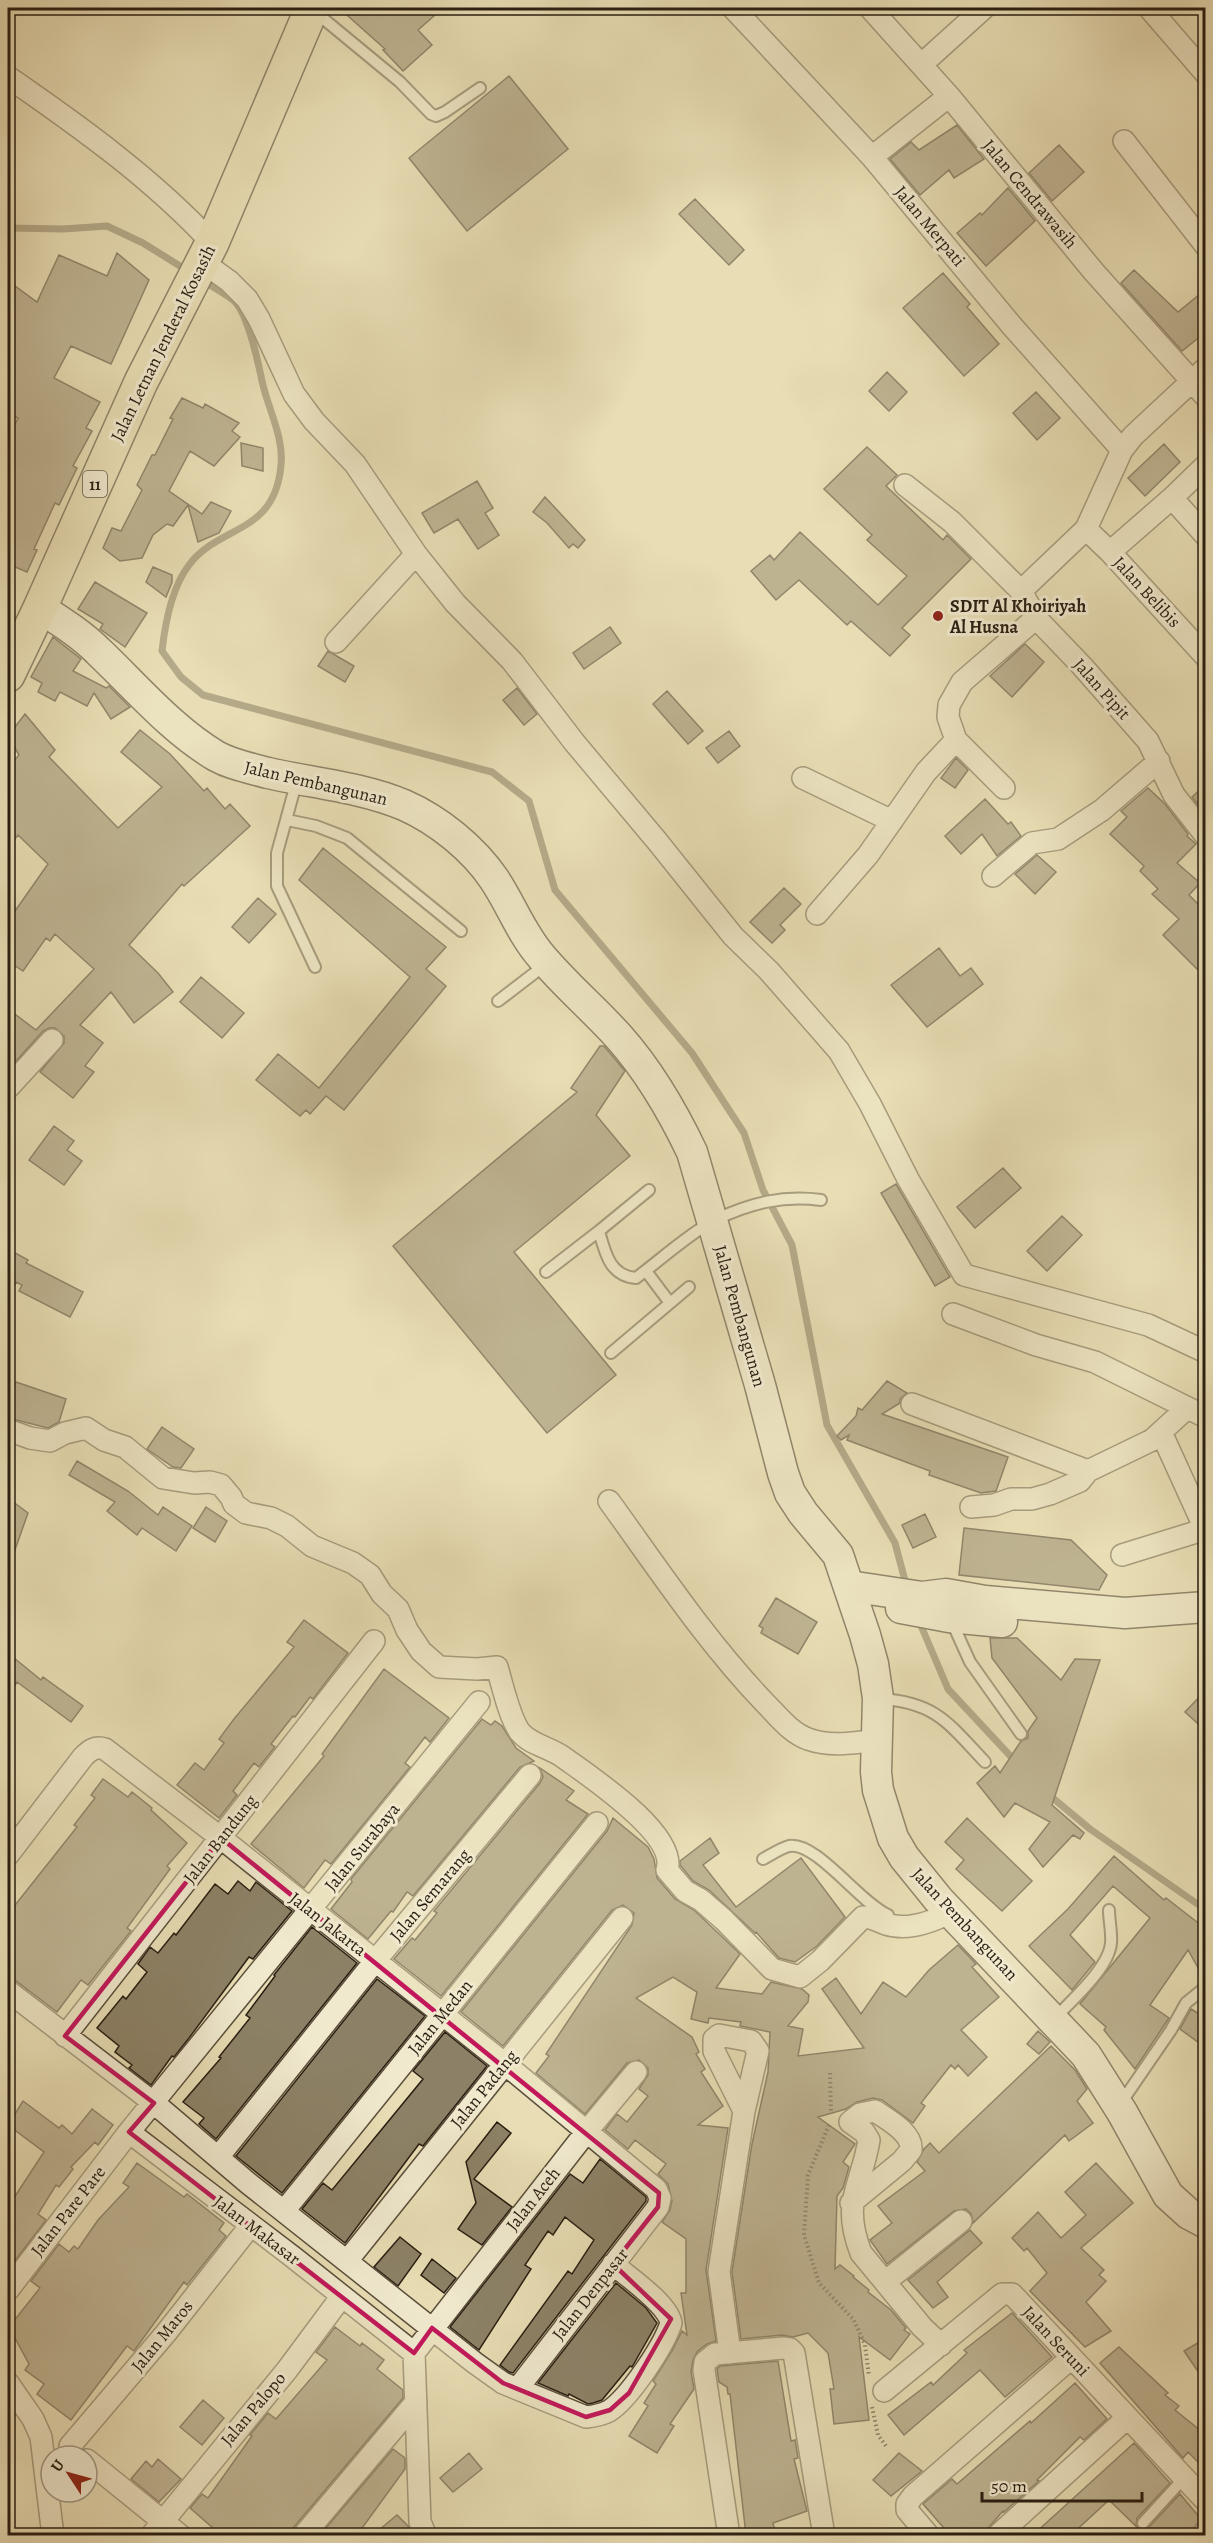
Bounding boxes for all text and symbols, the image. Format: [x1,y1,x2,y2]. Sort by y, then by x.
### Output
street label: Jalan Cendrawasih [977,134,1083,254]
street label: Jalan Merpati [889,180,971,272]
street label: Jalan Letnan Jenderal Kosasih [105,240,221,445]
road number: 11 [83,471,107,497]
street label: Jalan Belibis [1108,551,1186,633]
place label: SDIT Al Khoiriyah Al Husna [949,594,1087,639]
marker: SDIT Al Khoiriyah Al Husna [931,609,945,623]
street label: Jalan Pipit [1068,653,1136,725]
street label: Jalan Pembangunan [242,755,390,811]
street label: Jalan Pembangunan [708,1242,772,1390]
street label: Jalan Bandung [178,1789,262,1889]
street label: Jalan Surabaya [319,1797,406,1896]
street label: Jalan Semarang [384,1843,476,1947]
street label: Jalan Pembangunan [906,1862,1024,1986]
street label: Jalan Jakarta [284,1886,372,1962]
street label: Jalan Medan [402,1974,478,2060]
street label: Jalan Padang [445,2045,523,2133]
street label: Jalan Pare Pare [25,2161,111,2261]
street label: Jalan Aceh [500,2162,566,2236]
street label: Jalan Makasar [209,2189,305,2271]
street label: Jalan Denpasar [546,2243,634,2345]
street label: Jalan Maros [126,2295,198,2377]
street label: Jalan Seruni [1017,2300,1095,2382]
street label: Jalan Palopo [215,2367,291,2451]
north arrow [39,2444,99,2504]
text: U [46,2455,70,2476]
scale bar [982,2465,1142,2503]
text: 50 m [991,2474,1027,2498]

